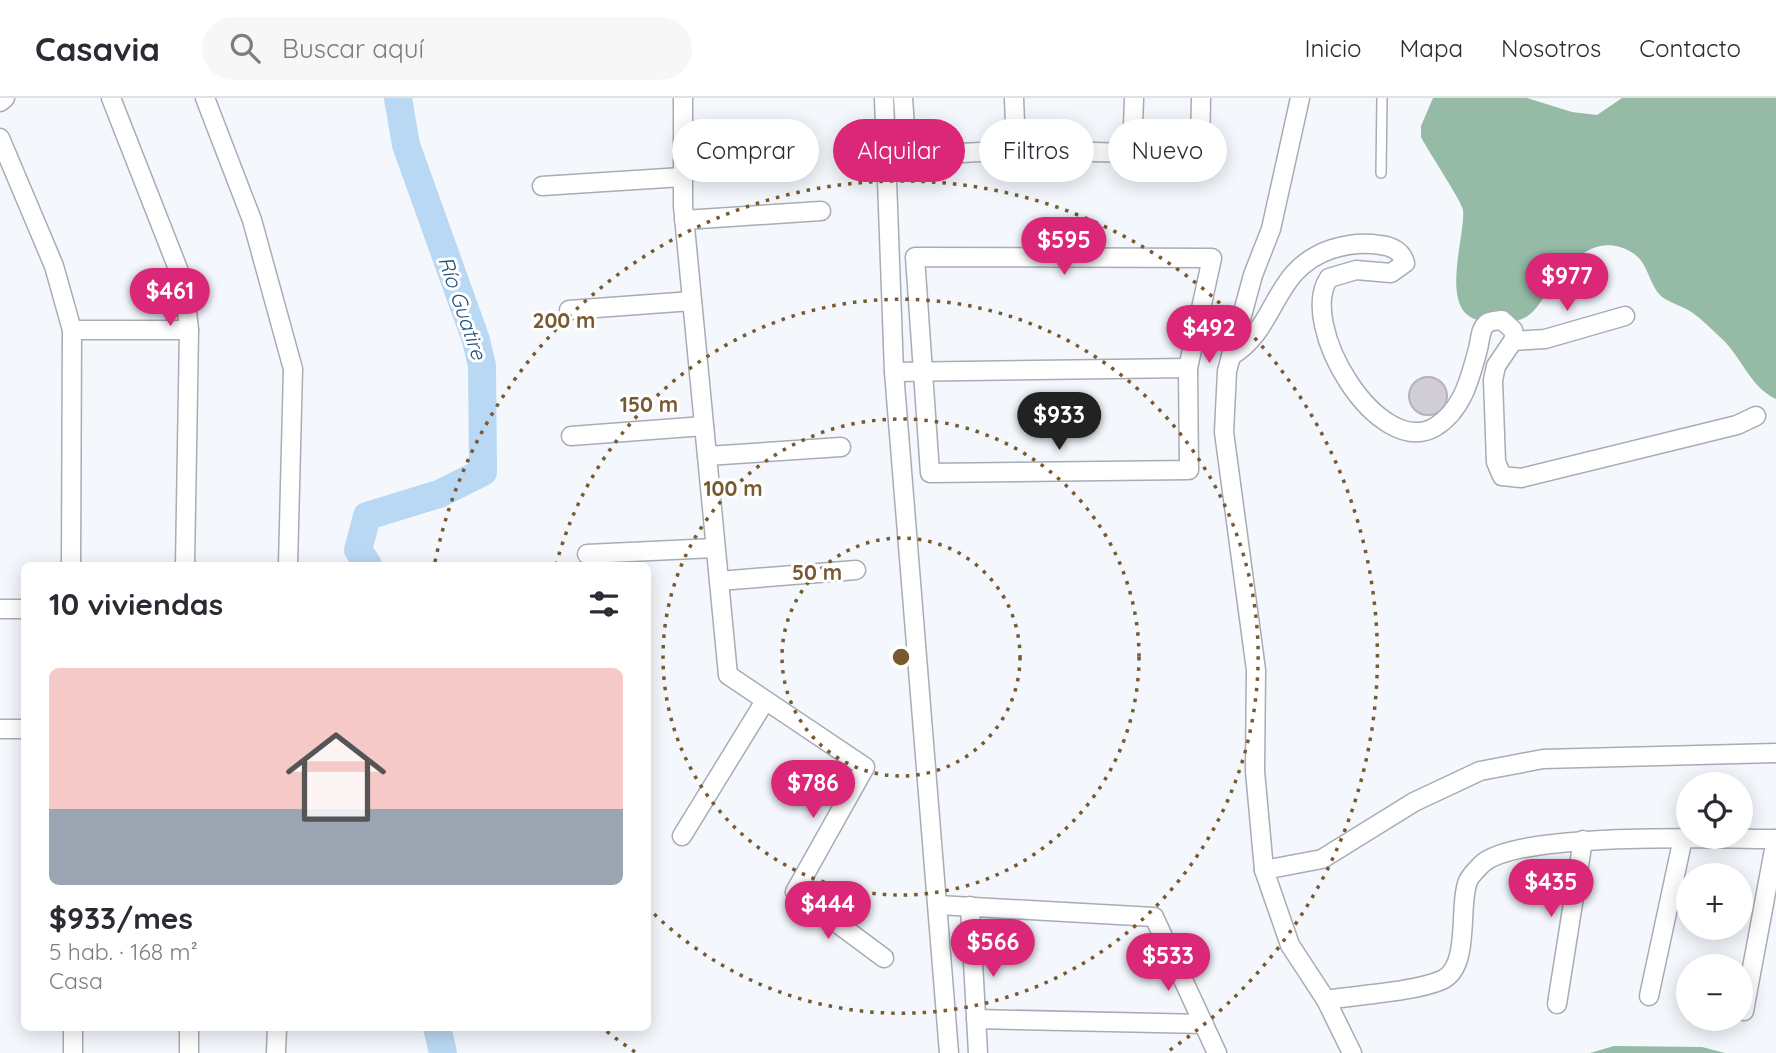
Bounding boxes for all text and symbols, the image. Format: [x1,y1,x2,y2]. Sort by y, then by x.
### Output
search box [202,17,692,80]
text: Casavia [35,28,160,69]
icon: search [226,29,264,67]
text: Buscar aquí [282,32,424,65]
text: Inicio [1304,33,1362,63]
text: Mapa [1400,33,1463,63]
text: Nosotros [1501,33,1601,63]
text: Contacto [1639,33,1741,63]
chip: Comprar [672,119,819,182]
chip: Alquilar [833,119,965,182]
chip: Filtros [979,119,1094,182]
chip: Nuevo [1108,119,1227,182]
pin: $595 [1023,218,1105,277]
text: $595 [1037,225,1091,254]
water label: Río Guatire [433,253,493,364]
pin: $977 [1526,254,1608,313]
text: $977 [1541,261,1593,290]
pin: $461 [129,268,211,328]
text: $461 [146,276,194,305]
pin: $492 [1168,306,1250,365]
text: 200 m [533,307,595,333]
text: $492 [1183,313,1235,342]
text: 150 m [620,391,678,417]
pin: $933 [1018,392,1100,452]
text: $933 [1033,400,1085,429]
text: 100 m [703,475,763,501]
text: 50 m [792,559,842,585]
text: 10 viviendas [49,585,223,623]
icon: filters [585,585,623,623]
centre of rings [889,645,913,669]
icon: home [273,714,399,840]
pin: $786 [772,760,854,820]
text: $786 [787,768,839,797]
map controls [1676,772,1753,1031]
button: locate [1676,772,1753,849]
pin: $435 [1510,860,1592,919]
button: + [1676,863,1753,940]
text: $435 [1525,867,1577,896]
pin: $444 [787,882,869,941]
text: $444 [801,889,855,918]
text: $933/mes [49,899,193,937]
pin: $566 [952,920,1034,979]
text: $566 [967,927,1019,956]
pin: $533 [1127,934,1209,993]
text: 5 hab. · 168 m² [49,937,198,966]
text: $533 [1142,941,1194,970]
button: − [1676,954,1753,1031]
text: Casa [49,966,103,995]

